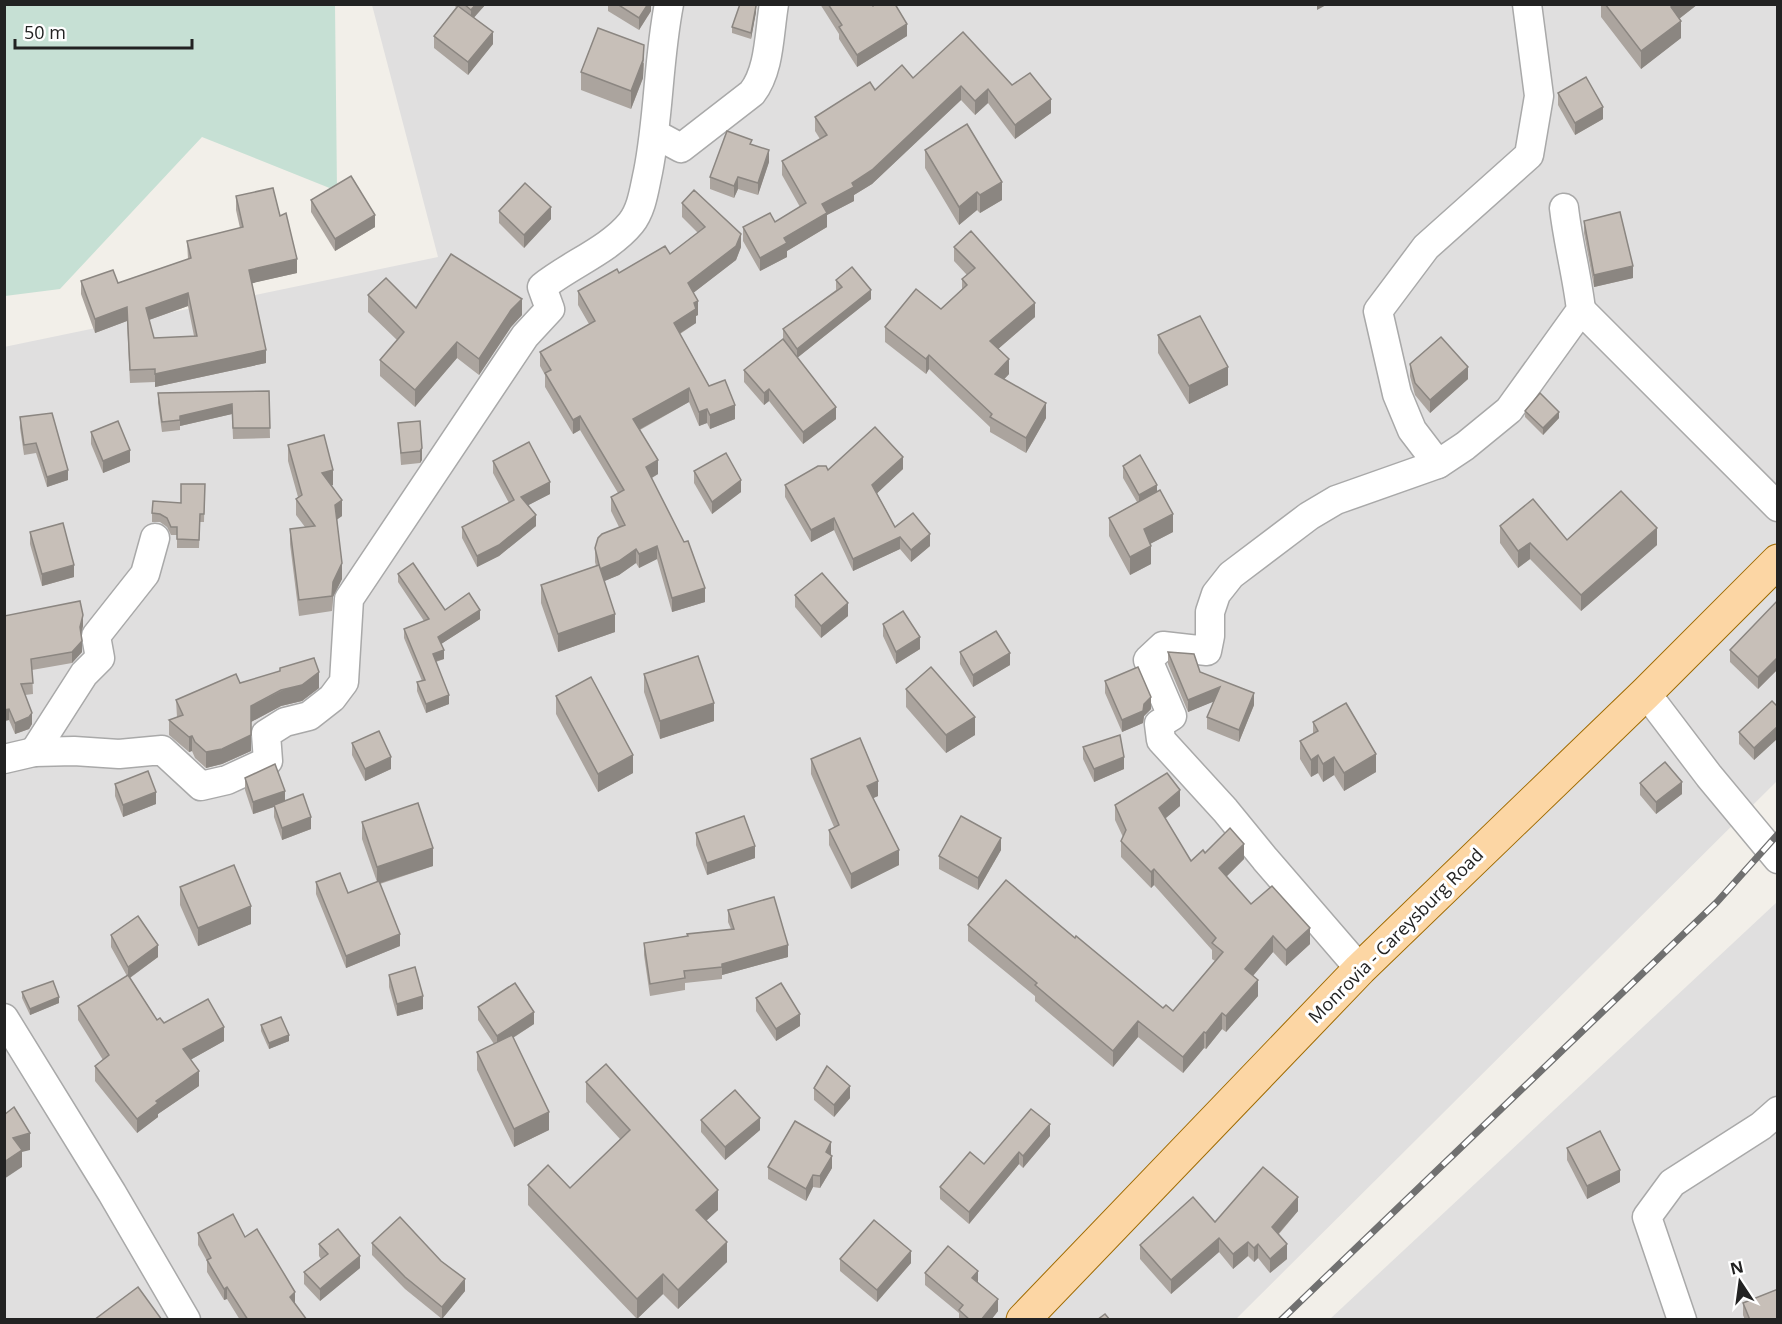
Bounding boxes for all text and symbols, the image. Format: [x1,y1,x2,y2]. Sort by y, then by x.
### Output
scale bar [15,12,192,50]
text: 50 m [24,20,66,44]
street label: Monrovia - Careysburg Road [1303,843,1488,1028]
north arrow [1710,1252,1770,1312]
text: N [1728,1255,1745,1280]

